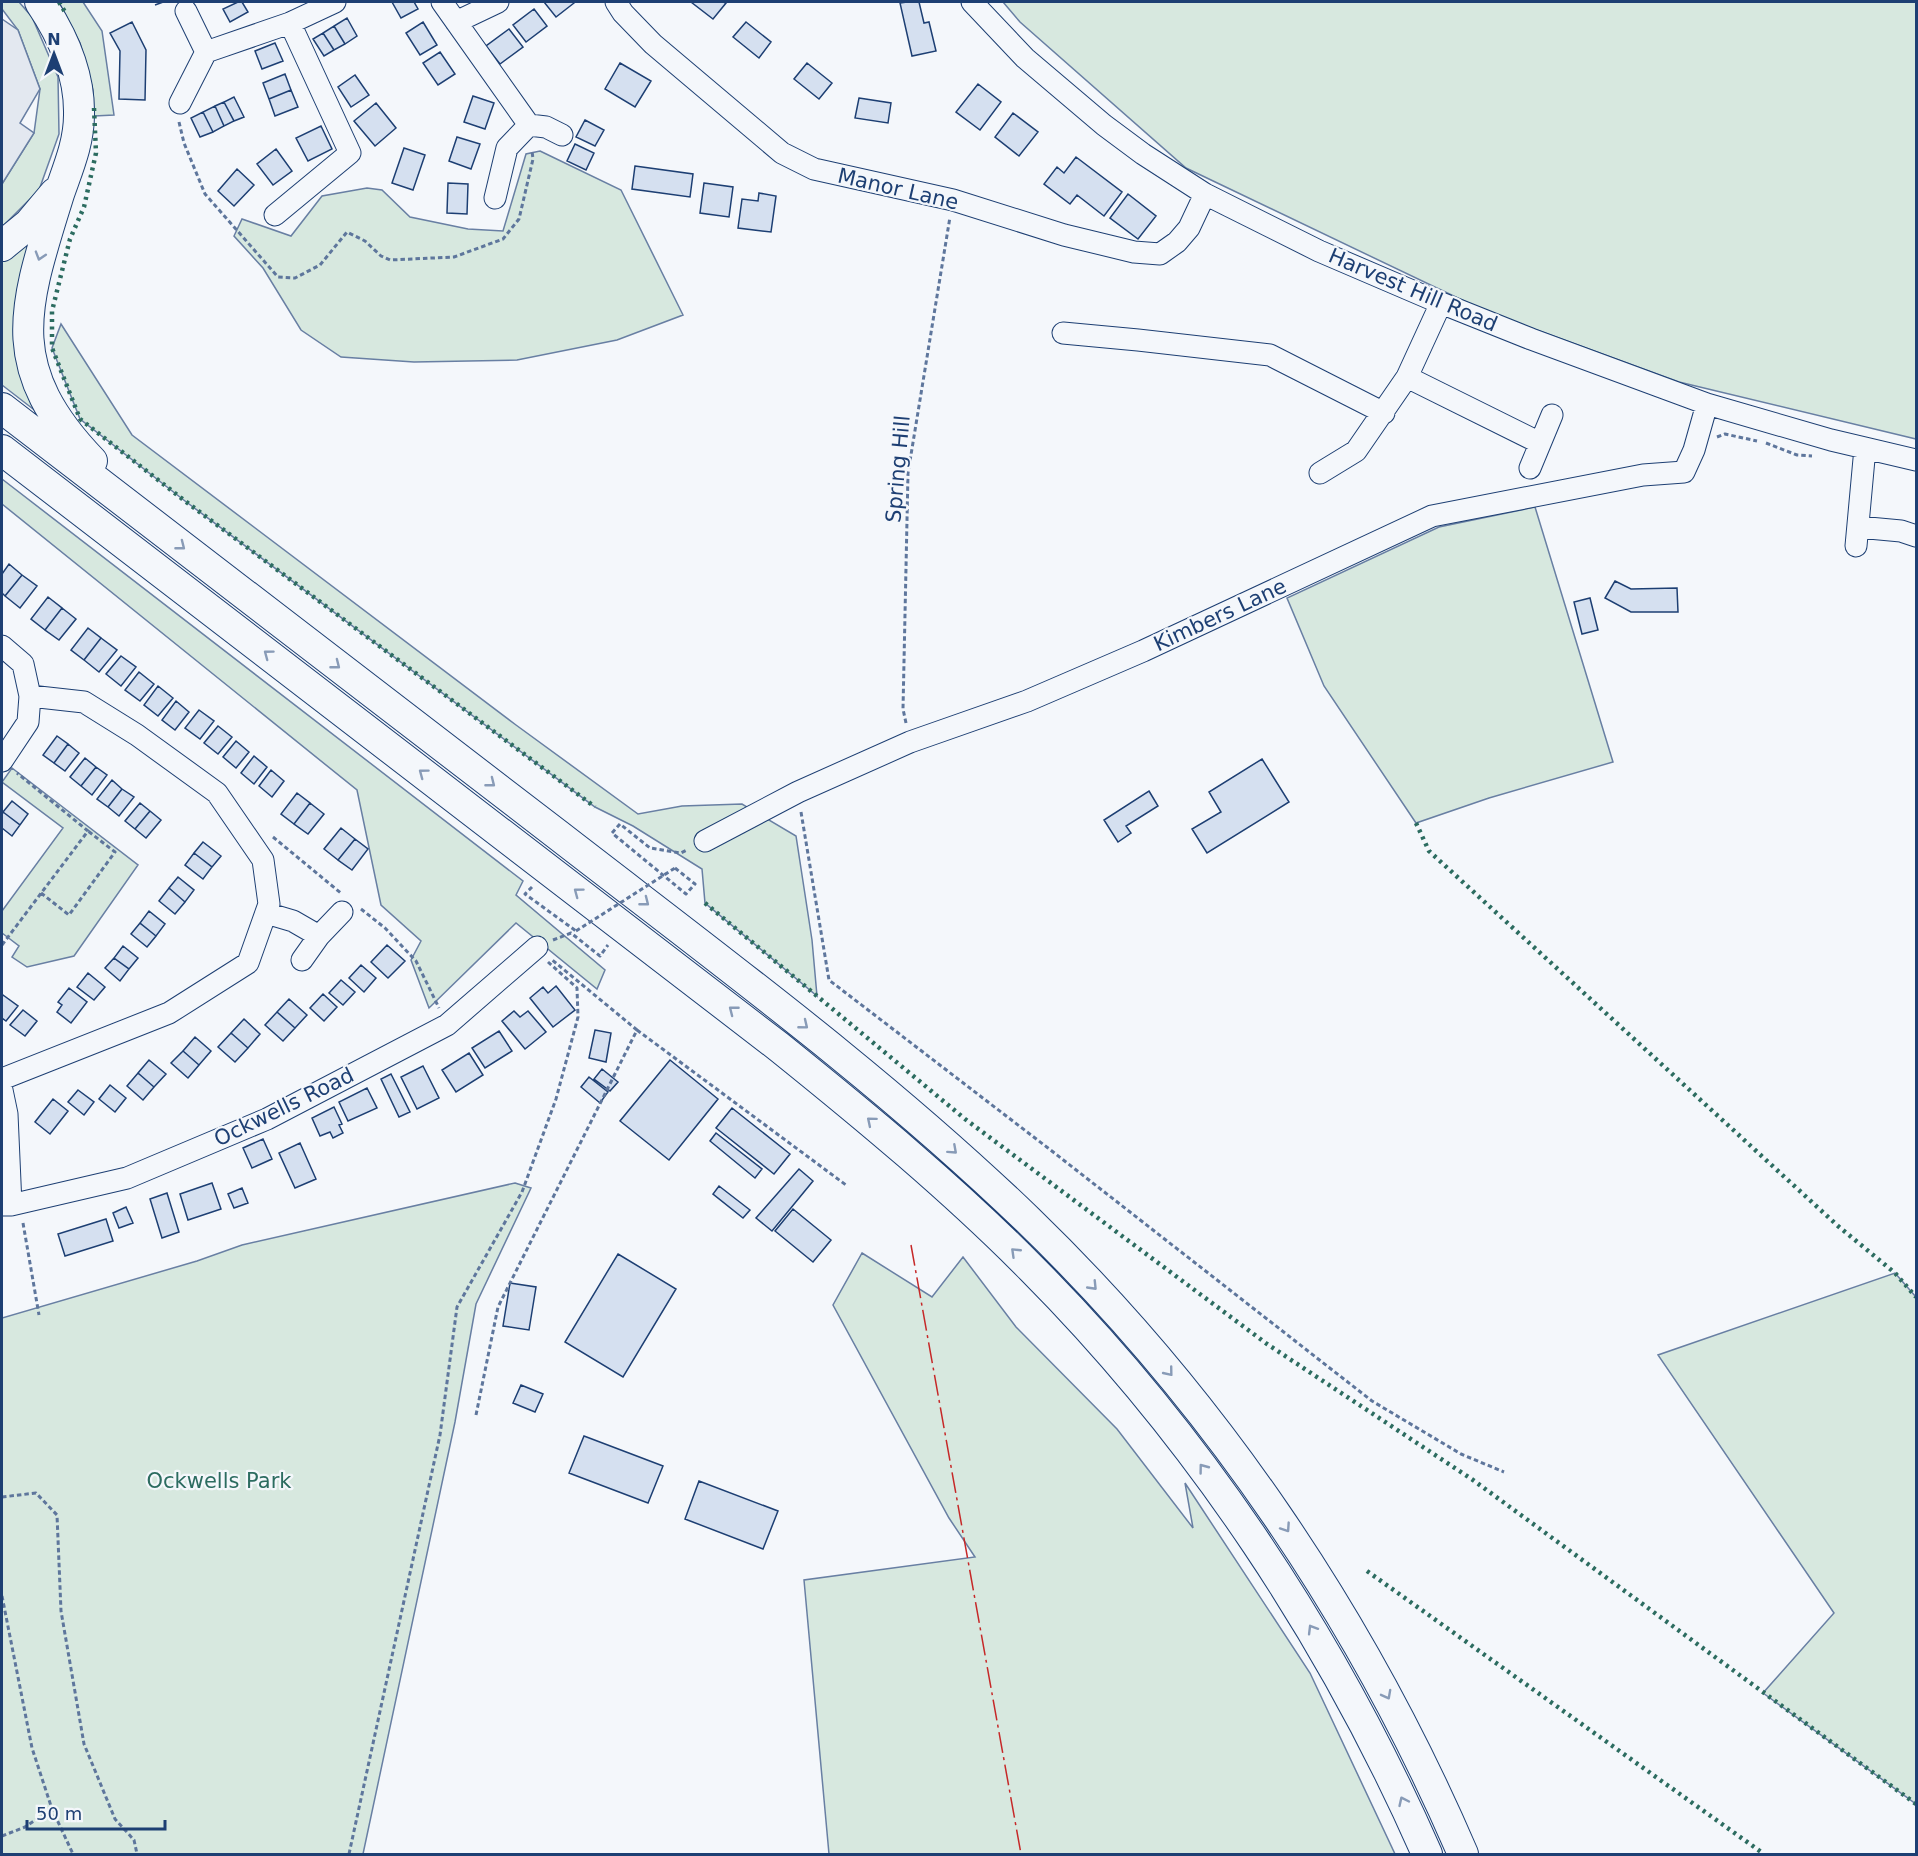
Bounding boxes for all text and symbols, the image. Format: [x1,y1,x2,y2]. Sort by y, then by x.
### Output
north arrow [24,24,84,84]
text: N [47,30,61,49]
street label: Manor Lane [835,163,961,215]
street label: Harvest Hill Road [1325,244,1501,336]
one-way arrow [35,250,47,261]
street label: Spring Hill [881,414,915,524]
one-way arrow [175,538,186,549]
street label: Kimbers Lane [1150,574,1290,656]
one-way arrow [264,651,275,662]
one-way arrow [329,657,340,668]
one-way arrow [419,769,430,780]
one-way arrow [484,776,495,787]
one-way arrow [574,888,585,899]
one-way arrow [639,895,650,906]
one-way arrow [728,1007,739,1018]
one-way arrow [797,1018,808,1029]
street label: Ockwells Road [210,1063,358,1151]
one-way arrow [867,1117,878,1128]
one-way arrow [947,1143,957,1154]
one-way arrow [1011,1249,1022,1260]
one-way arrow [1086,1280,1097,1290]
one-way arrow [1161,1365,1172,1376]
one-way arrow [1199,1463,1210,1474]
park label: Ockwells Park [146,1469,292,1493]
one-way arrow [1279,1522,1290,1533]
one-way arrow [1307,1625,1319,1635]
one-way arrow [1380,1689,1391,1699]
scale bar [27,1793,165,1831]
one-way arrow [1399,1797,1411,1808]
text: 50 m [36,1803,82,1824]

